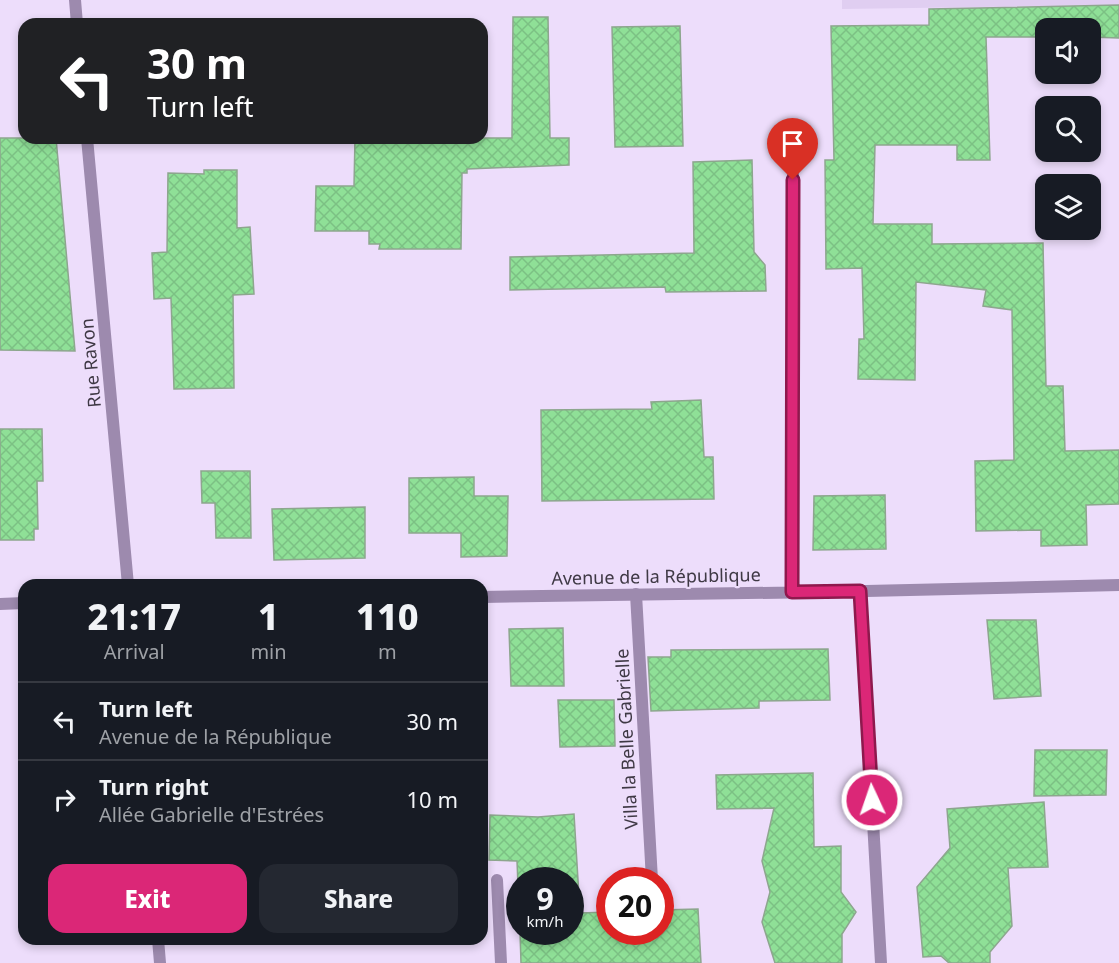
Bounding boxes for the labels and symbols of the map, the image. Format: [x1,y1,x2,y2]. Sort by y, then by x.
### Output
pin [767,118,818,180]
street label: Rue Ravon [74,317,106,409]
street label: Avenue de la République [551,562,761,590]
street label: Villa la Belle Gabrielle [609,648,643,830]
position arrow [840,768,904,832]
speed limit sign: 20 [596,867,674,945]

